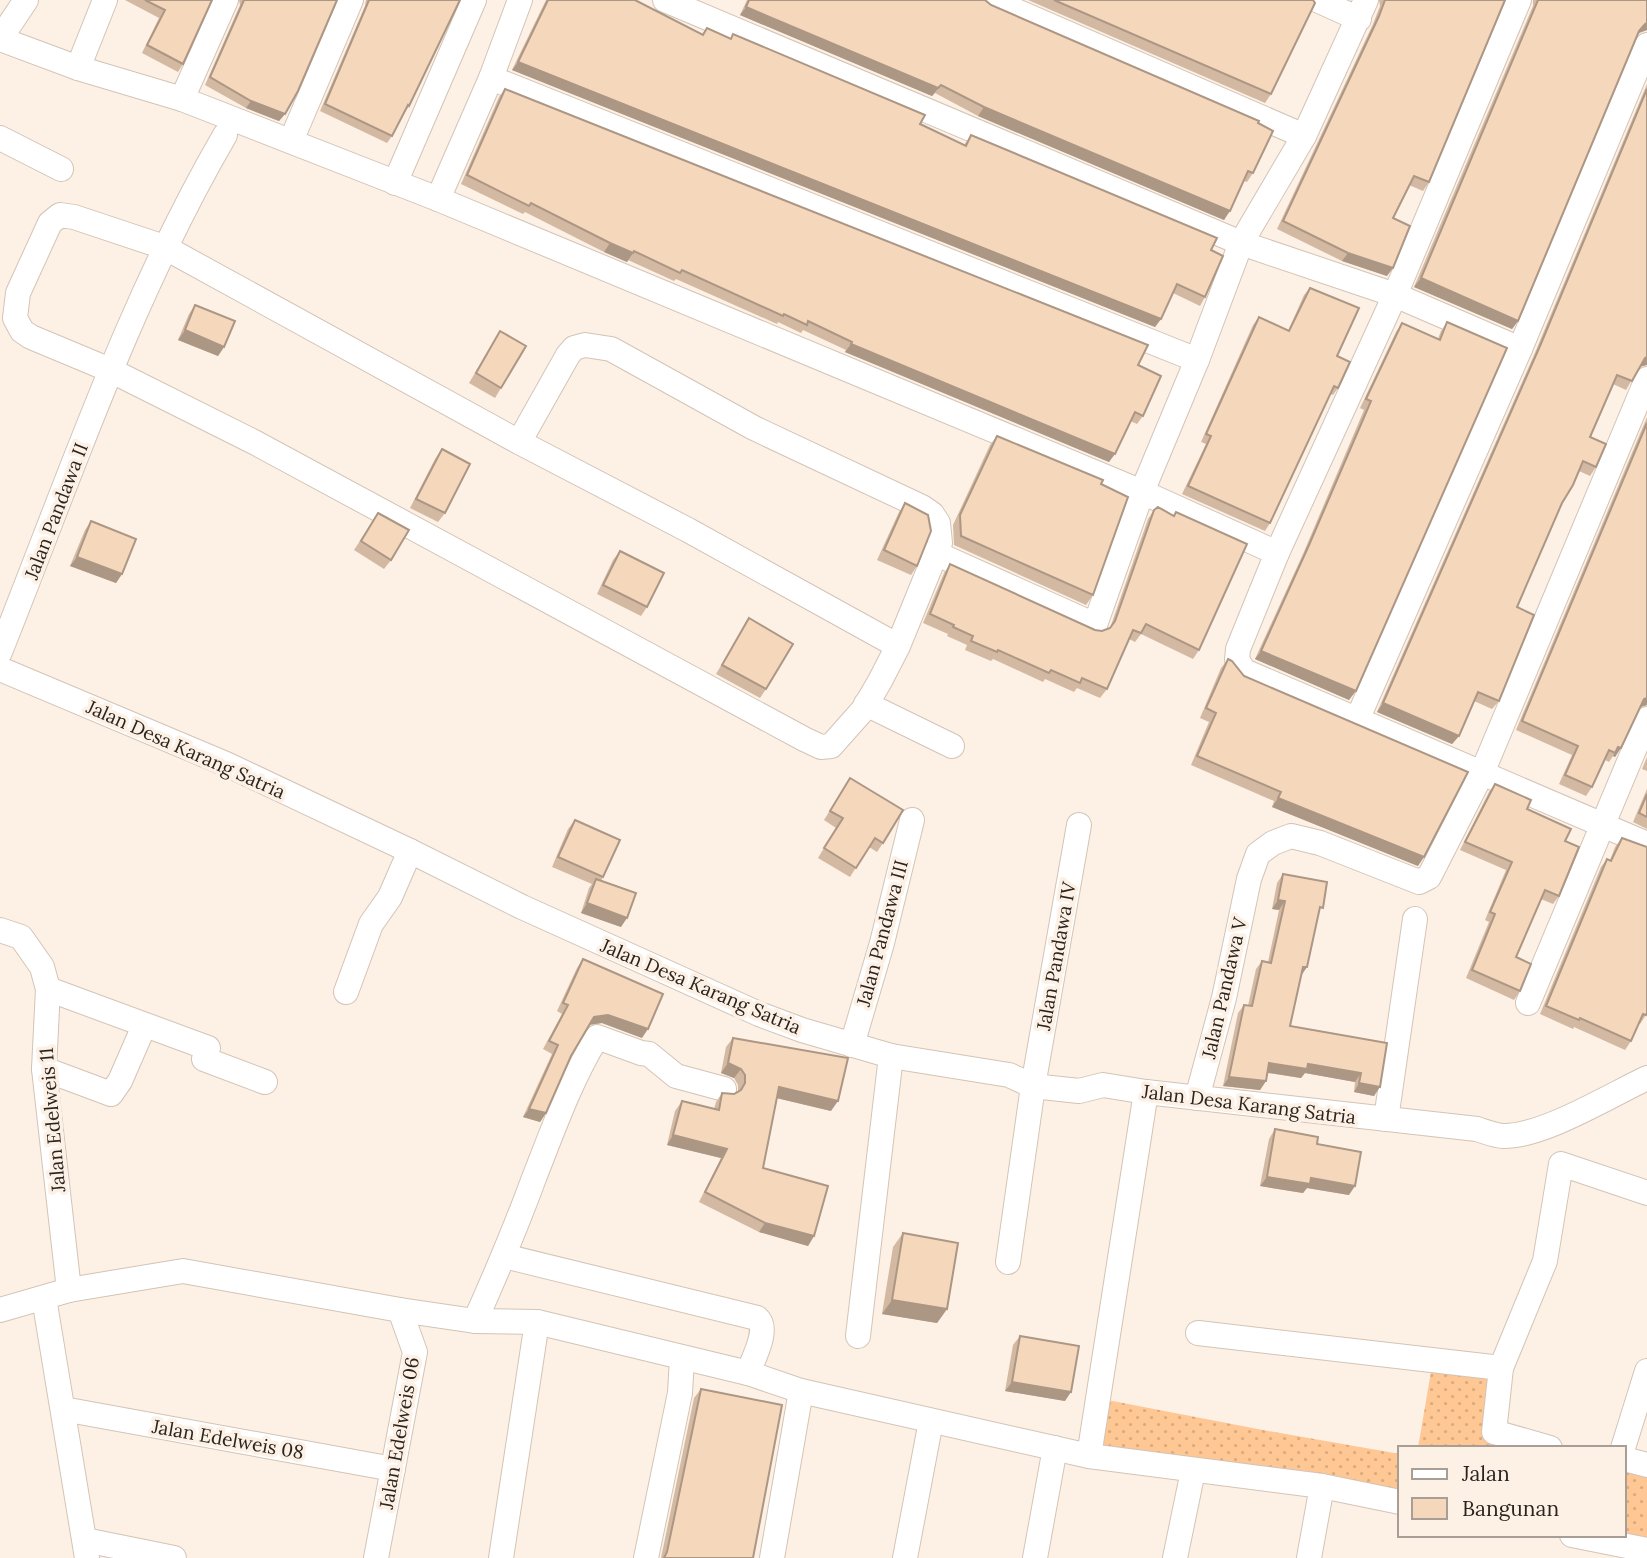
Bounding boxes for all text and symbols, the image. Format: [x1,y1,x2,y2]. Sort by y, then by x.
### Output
street label: Jalan Pandawa II [19,439,93,584]
street label: Jalan Desa Karang Satria [82,694,289,804]
street label: Jalan Pandawa III [851,857,913,1010]
street label: Jalan Pandawa IV [1031,879,1081,1033]
street label: Jalan Pandawa V [1196,915,1252,1062]
street label: Jalan Desa Karang Satria [596,933,805,1039]
street label: Jalan Edelweis 11 [34,1047,70,1194]
street label: Jalan Desa Karang Satria [1140,1079,1357,1129]
street label: Jalan Edelweis 06 [374,1355,424,1512]
street label: Jalan Edelweis 08 [149,1414,306,1464]
legend [1398,1446,1626,1537]
text: Jalan [1461,1460,1510,1487]
text: Bangunan [1462,1495,1559,1522]

